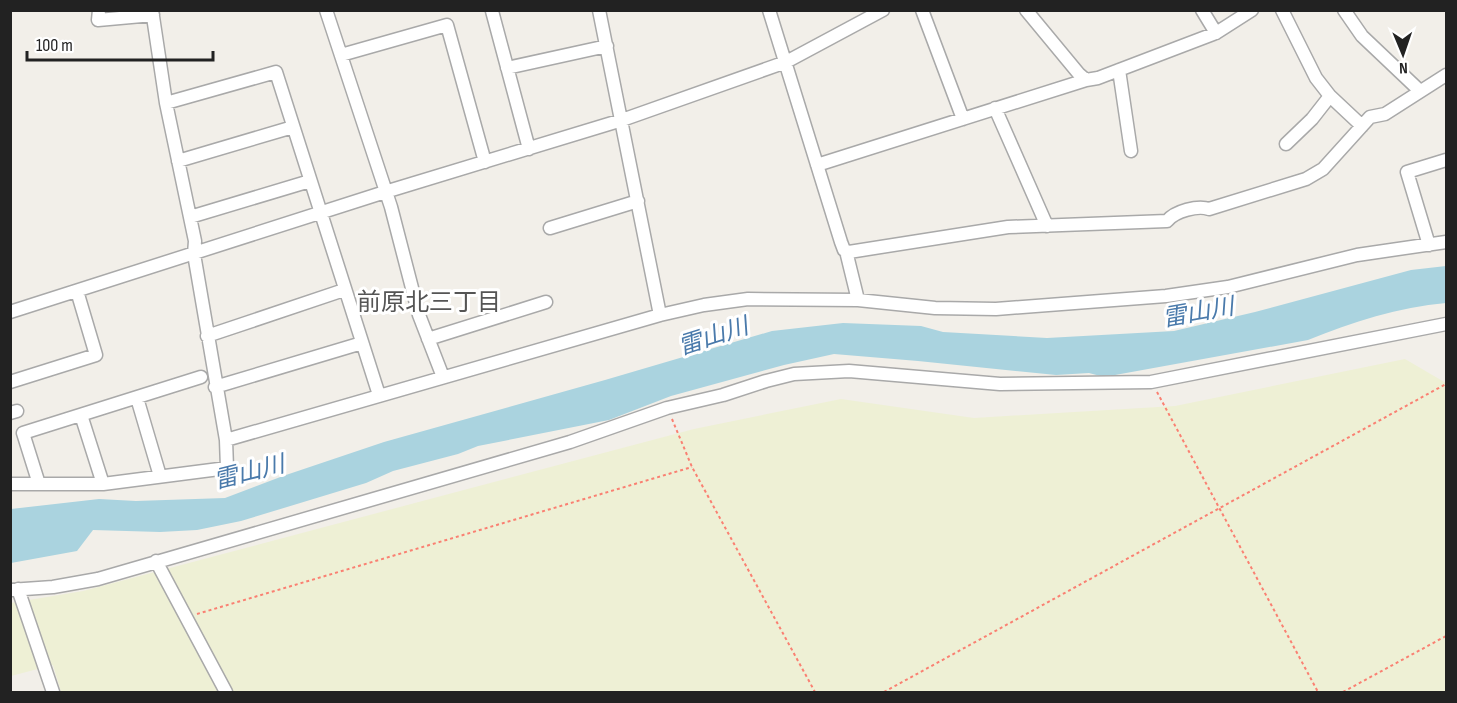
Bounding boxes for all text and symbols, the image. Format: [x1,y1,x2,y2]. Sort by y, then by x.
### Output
scale bar [27,24,213,62]
north arrow [1373,24,1433,84]
text: 100 m [36,35,73,56]
text: N [1399,58,1408,77]
district label: 前原北三丁目 [357,288,501,317]
water label: 雷山川 [1160,291,1239,333]
water label: 雷山川 [674,311,755,361]
water label: 雷山川 [211,449,290,495]

